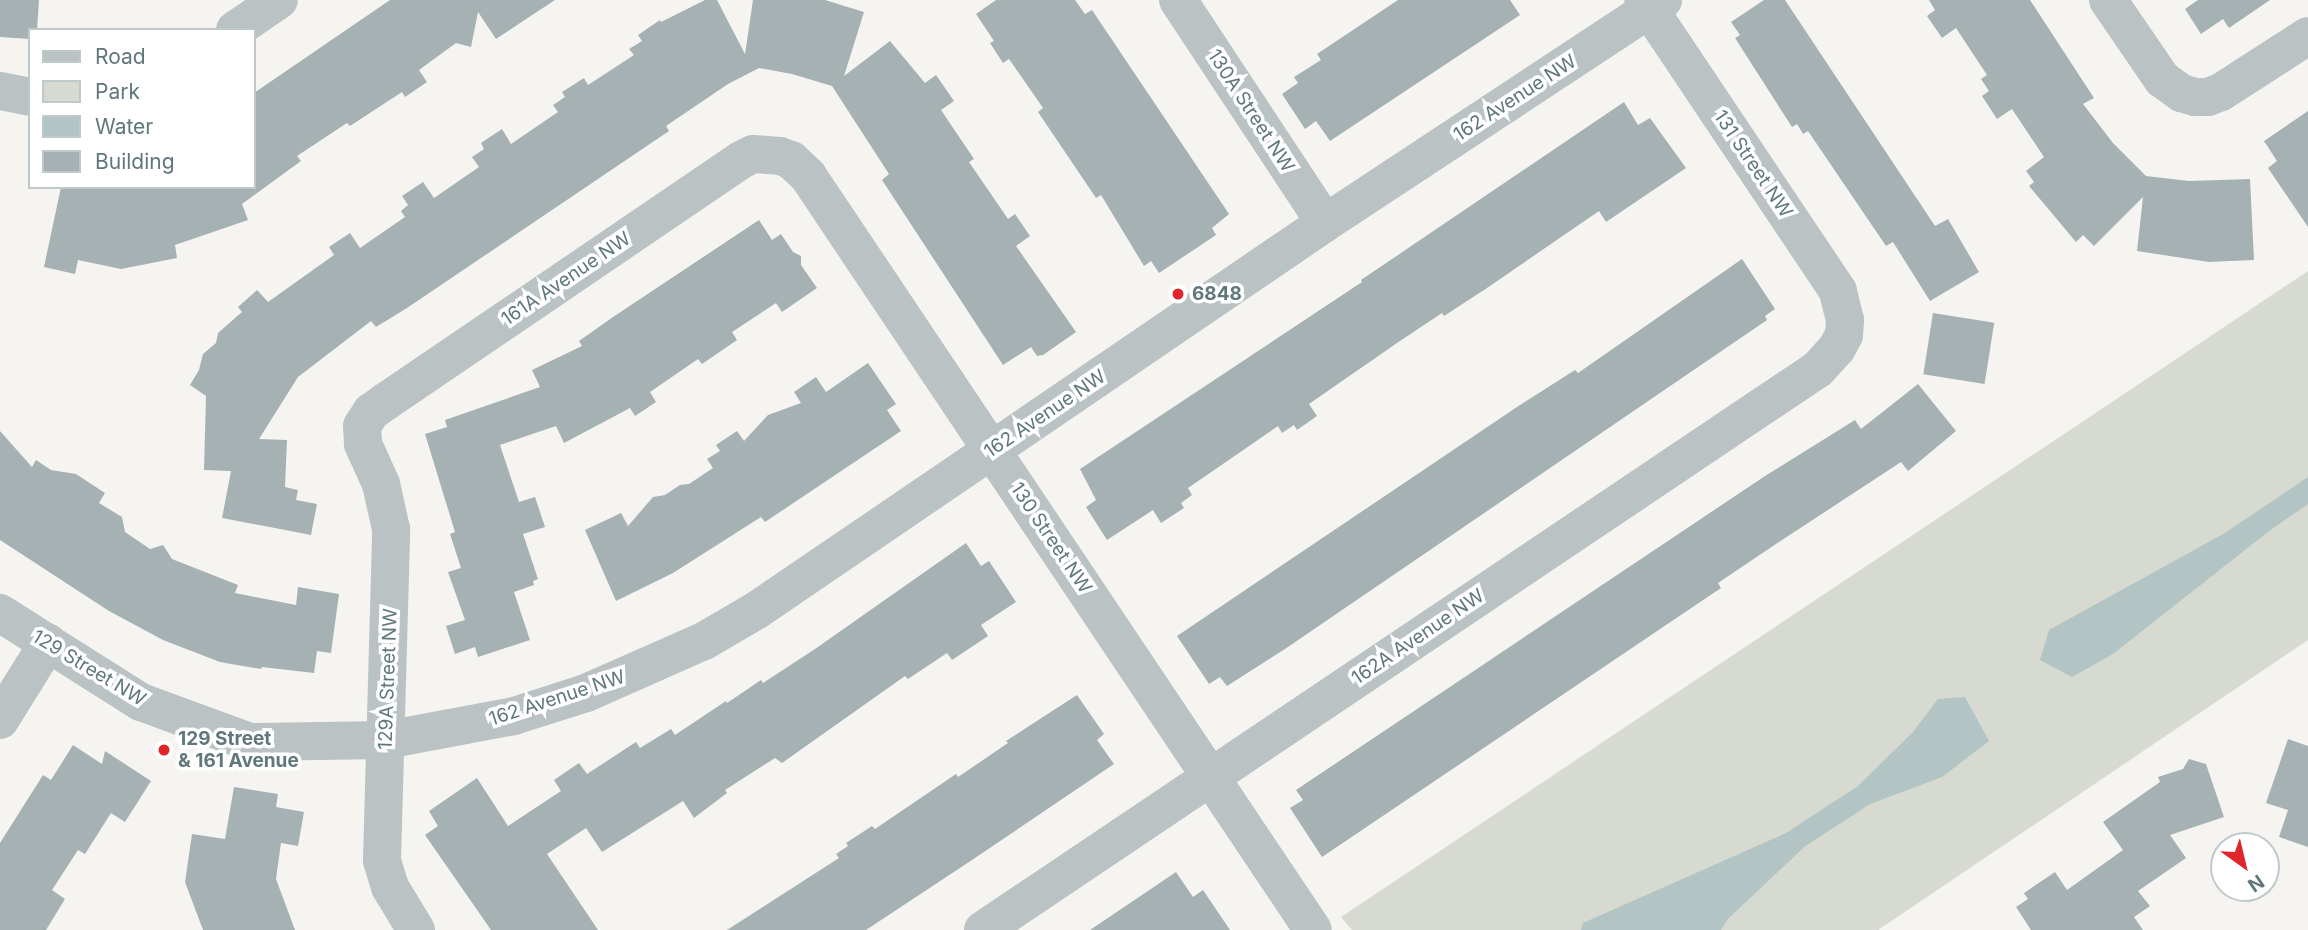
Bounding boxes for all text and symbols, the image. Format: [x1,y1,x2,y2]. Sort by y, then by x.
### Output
legend [28,28,256,189]
text: Road [95,44,146,69]
street label: 130A Street NW [1203,45,1299,177]
street label: 162 Avenue NW [1449,50,1581,146]
text: Park [95,79,140,104]
street label: 131 Street NW [1709,106,1797,222]
text: Water [95,114,153,139]
text: Building [95,149,175,174]
street label: 161A Avenue NW [497,227,635,331]
place label: 6848 [1192,283,1242,305]
marker: 6848 [1170,286,1186,302]
street label: 162 Avenue NW [980,365,1110,463]
street label: 130 Street NW [1006,478,1096,598]
street label: 162A Avenue NW [1348,584,1488,690]
street label: 129A Street NW [374,608,402,750]
street label: 129 Street NW [28,625,150,711]
street label: 162 Avenue NW [486,665,628,731]
place label: 129 Street & 161 Avenue [178,728,299,772]
marker: 129 Street & 161 Avenue [156,742,172,758]
north arrow [2210,832,2280,902]
text: N [2243,870,2268,897]

